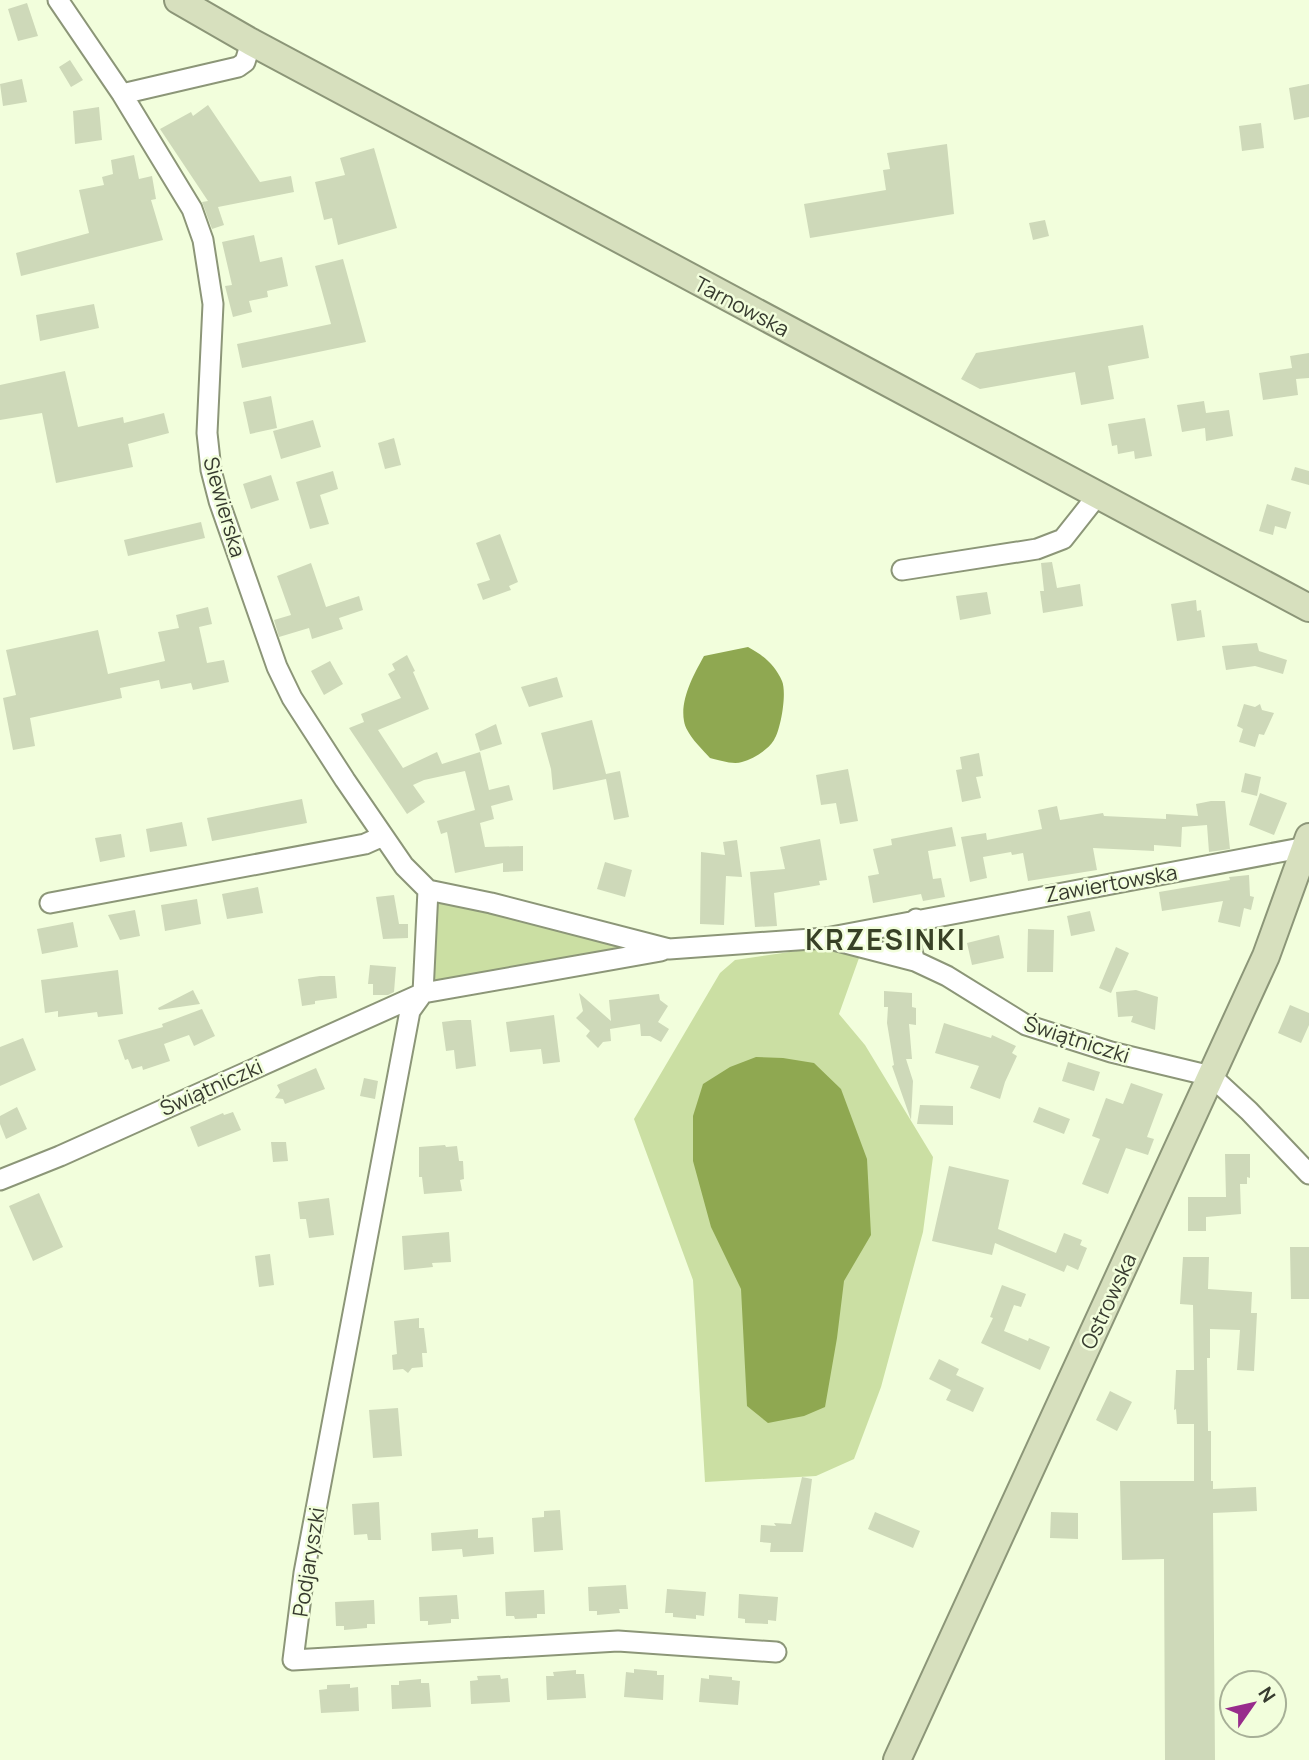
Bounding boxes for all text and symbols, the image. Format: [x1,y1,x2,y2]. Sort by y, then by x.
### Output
street label: Tarnowska [690,269,794,343]
street label: Siewierska [197,454,253,560]
street label: Zawiertowska [1043,858,1179,908]
district label: KRZESINKI [805,920,967,958]
street label: Świątniczki [1021,1009,1133,1069]
street label: Świątniczki [155,1052,267,1122]
street label: Ostrowska [1074,1249,1142,1353]
street label: Podjaryszki [286,1505,330,1619]
north arrow [1218,1669,1288,1739]
text: N [1252,1682,1282,1707]

